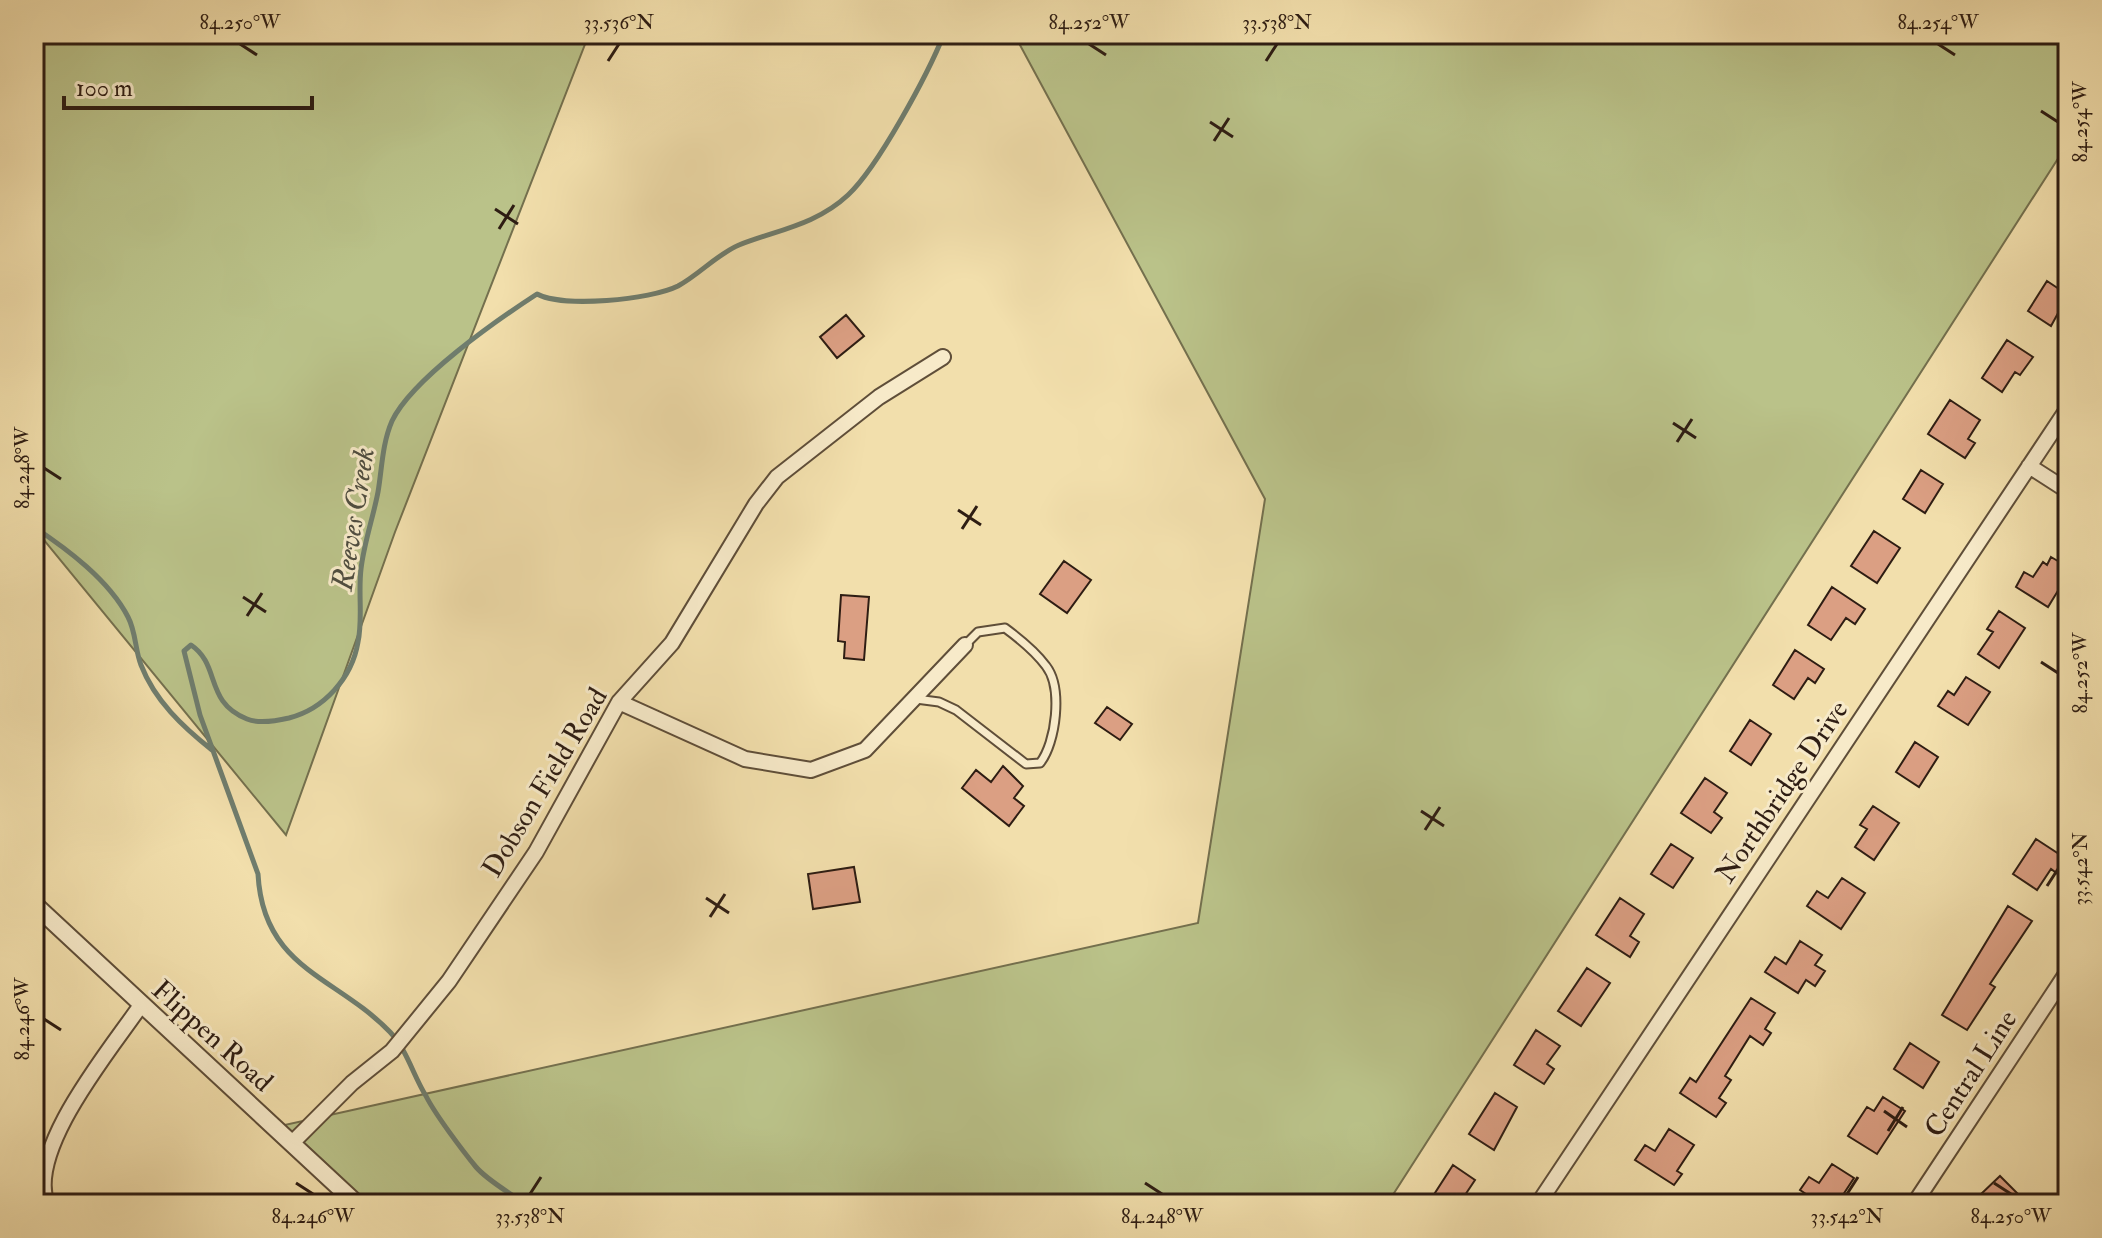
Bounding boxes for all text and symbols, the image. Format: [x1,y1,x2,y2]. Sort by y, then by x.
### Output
text: 84.250°W [200,10,281,35]
text: 33.536°N [584,10,654,35]
text: 84.252°W [1049,10,1130,35]
text: 33.538°N [1242,10,1312,35]
text: 84.254°W [1897,10,1979,35]
scale bar [64,60,312,110]
text: 100 m [76,73,133,104]
text: 84.254°W [2068,81,2093,163]
text: 84.248°W [10,426,35,509]
water label: Reeves Creek [324,445,383,594]
text: 84.252°W [2068,632,2093,713]
street label: Dobson Field Road [475,681,616,884]
street label: Northbridge Drive [1708,694,1856,890]
text: 33.542°N [2068,832,2093,906]
street label: Flippen Road [144,973,280,1100]
text: 84.246°W [10,977,35,1060]
street label: Central Line [1917,1003,2025,1144]
text: 84.246°W [272,1204,355,1229]
text: 33.538°N [495,1204,565,1229]
text: 84.248°W [1121,1204,1204,1229]
text: 33.542°N [1810,1204,1884,1229]
text: 84.250°W [1971,1204,2052,1229]

